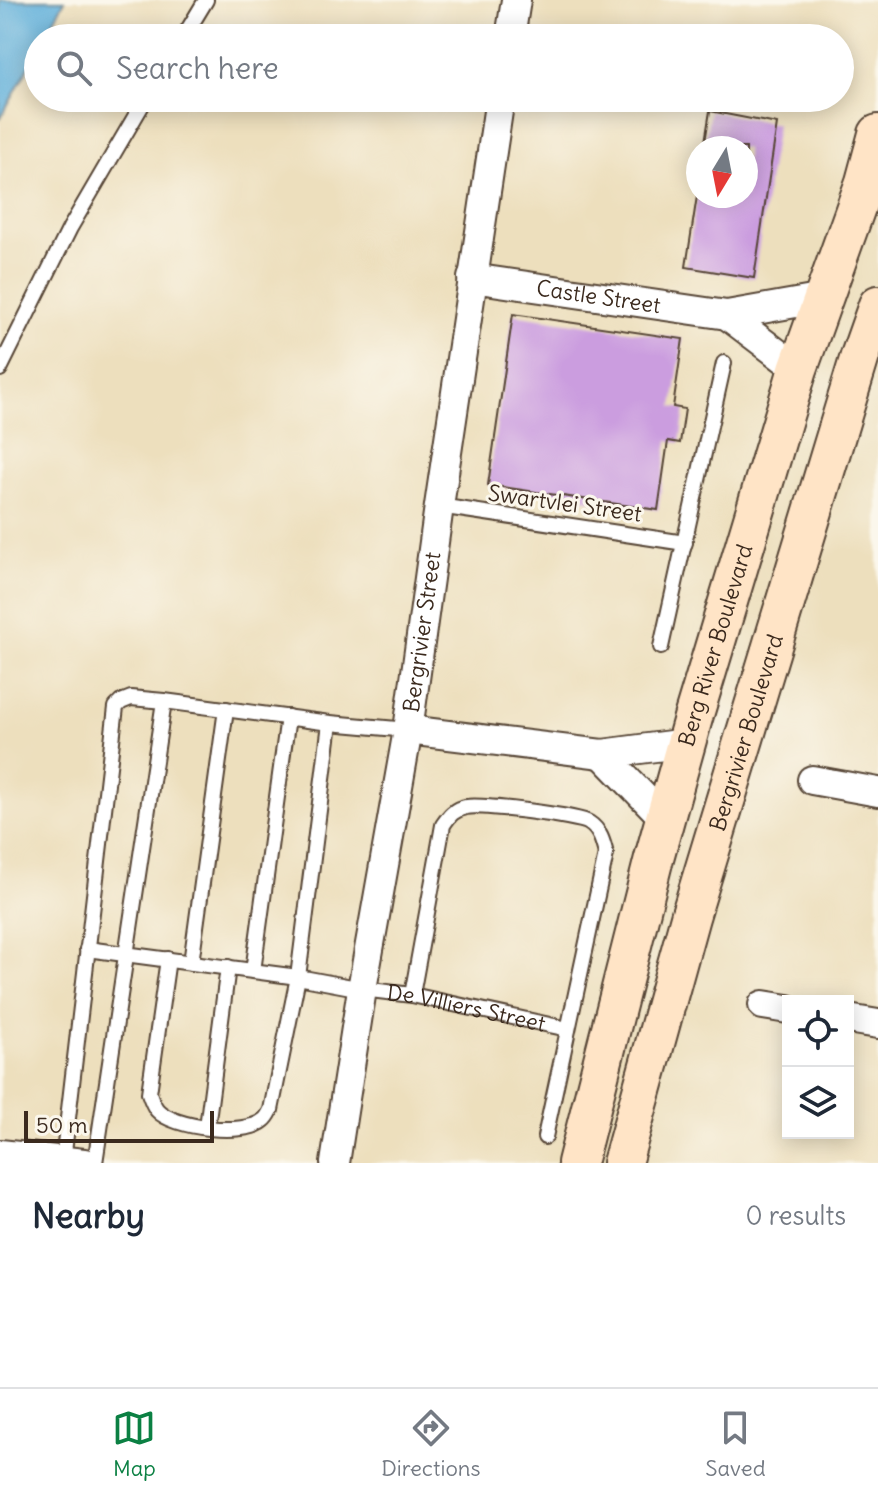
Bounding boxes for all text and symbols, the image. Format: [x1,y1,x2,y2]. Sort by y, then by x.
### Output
search box [24,24,854,112]
icon: search [52,46,96,90]
text: Search here [116,49,279,87]
north arrow [686,136,758,208]
street label: Castle Street [535,274,663,319]
street label: Swartvlei Street [487,478,643,528]
street label: Berg River Boulevard [672,541,759,749]
street label: Bergrivier Street [397,550,447,714]
street label: Bergrivier Boulevard [703,631,789,834]
street label: De Villiers Street [386,978,548,1038]
map controls [782,995,854,1139]
button: locate [782,995,854,1067]
button: layers [782,1067,854,1139]
scale bar [24,1107,214,1143]
text: 50 m [36,1111,88,1139]
text: Nearby [32,1194,145,1237]
text: 0 results [745,1199,846,1232]
tab: Map [112,1406,156,1482]
tab: Directions [381,1406,481,1482]
tab: Saved [705,1406,766,1482]

